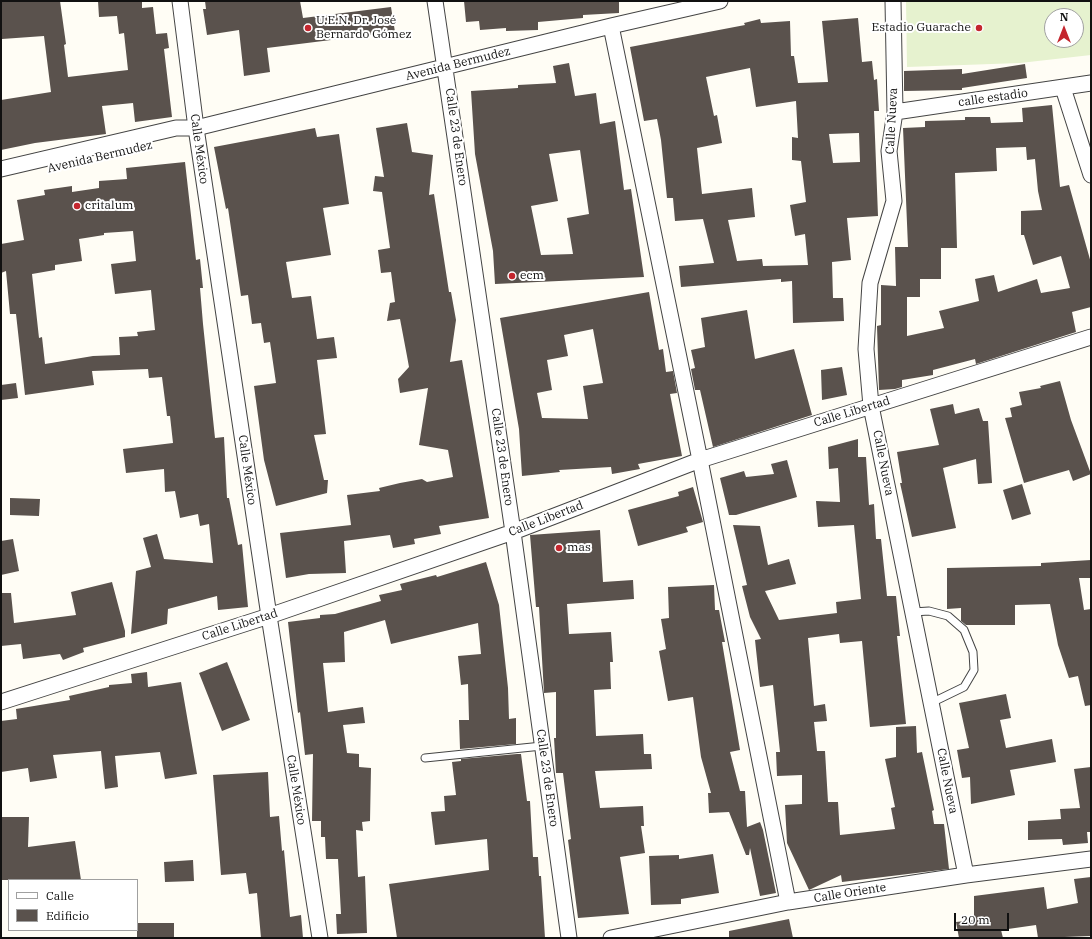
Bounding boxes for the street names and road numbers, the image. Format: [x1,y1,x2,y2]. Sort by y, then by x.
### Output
street label: Avenida Bermudez [404,44,512,84]
street label: calle estadio [957,86,1029,110]
street label: Calle 23 de Enero [442,87,470,187]
street label: Calle Nueva [883,87,901,155]
street label: Calle México [187,113,211,185]
street label: Avenida Bermudez [46,138,154,176]
street label: Calle Libertad [812,394,892,430]
street label: Calle 23 de Enero [488,407,516,507]
street label: Calle Nueva [870,429,896,497]
street label: Calle México [235,434,259,506]
street label: Calle Libertad [507,498,585,540]
street label: Calle Libertad [200,606,280,644]
street label: Calle 23 de Enero [533,728,561,828]
street label: Calle Nueva [934,747,960,815]
street label: Calle México [283,754,309,826]
street label: Calle Oriente [813,880,887,906]

